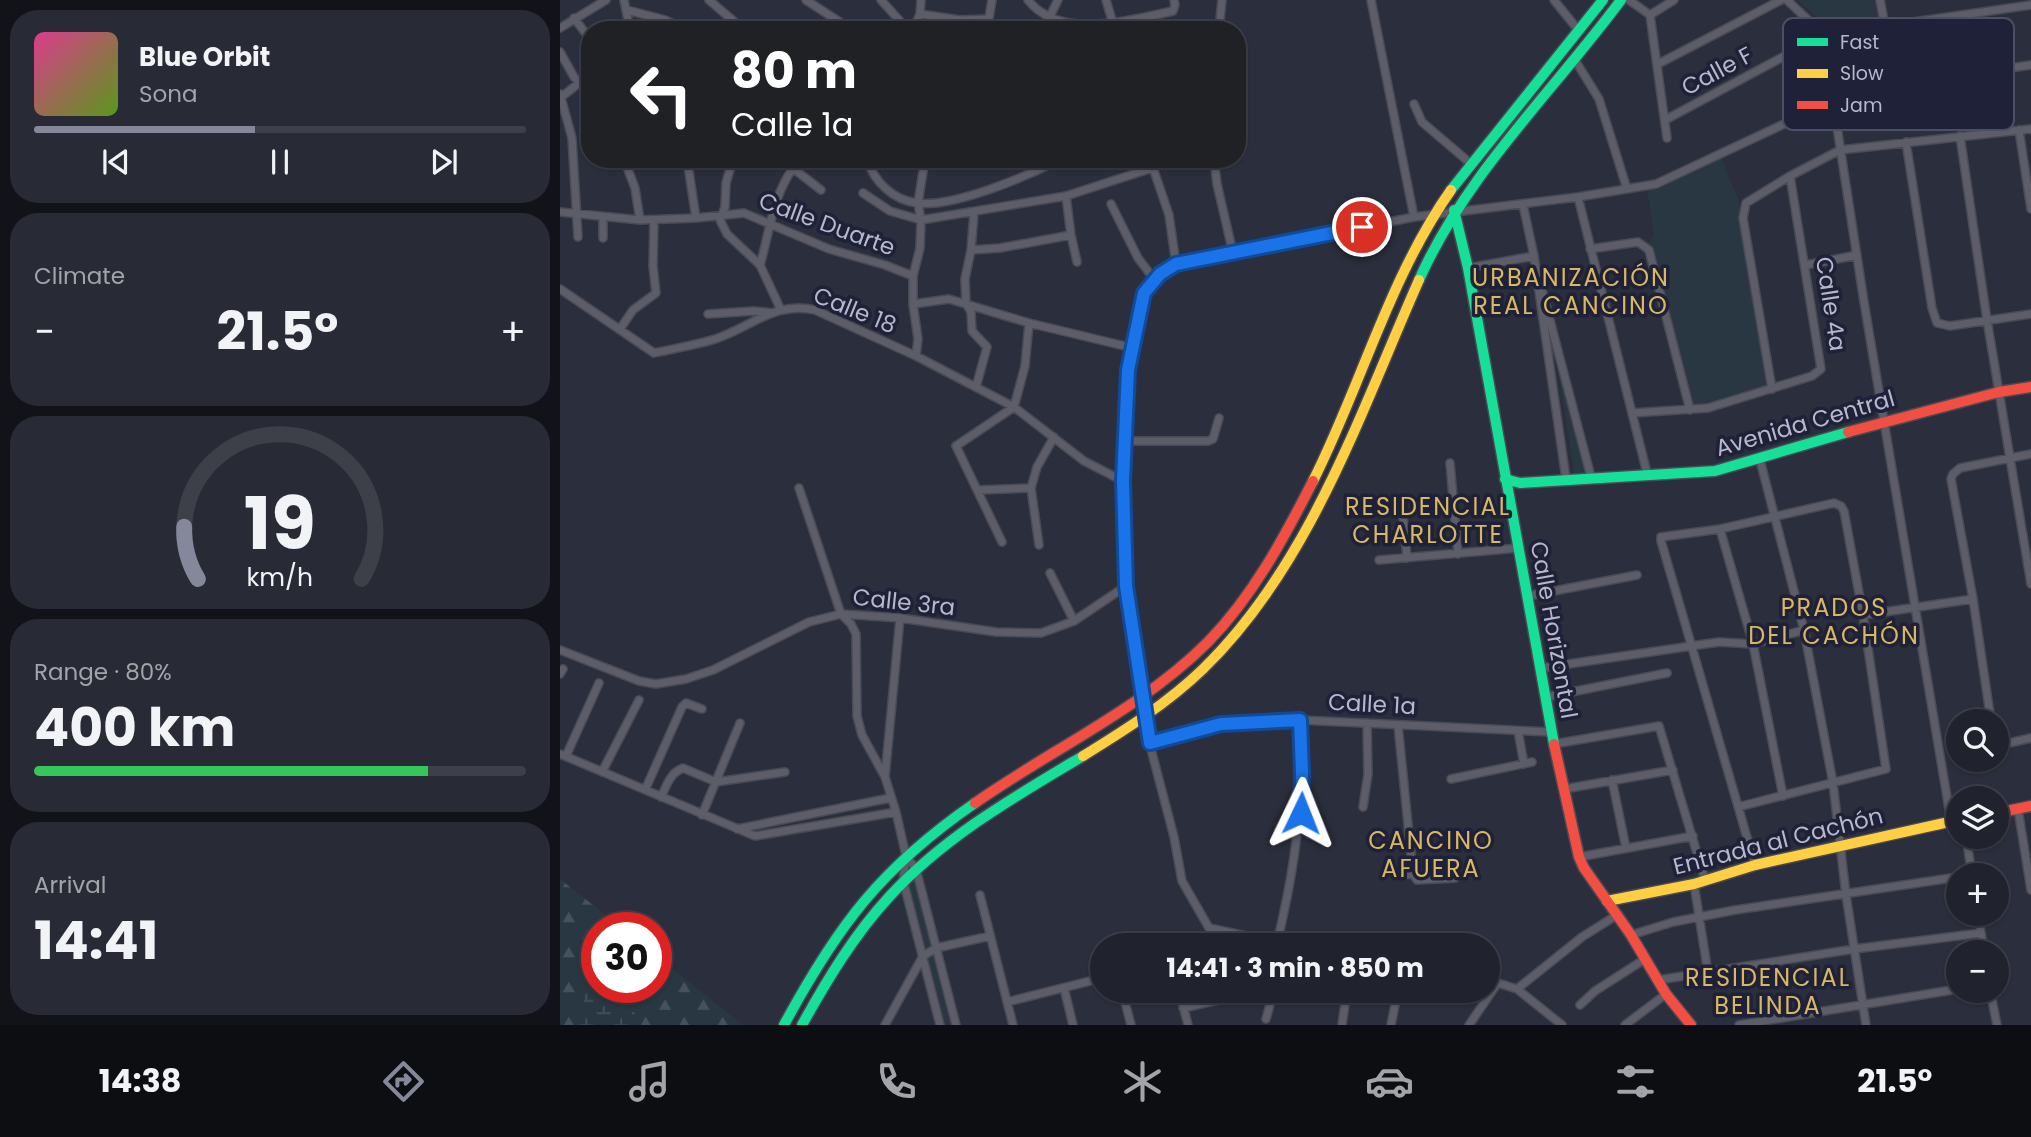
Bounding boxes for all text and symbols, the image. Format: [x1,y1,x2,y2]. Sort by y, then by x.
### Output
legend [1783,18,2014,130]
text: Fast [1840,29,1879,56]
text: 80 m [731,37,857,105]
text: Blue Orbit [139,39,270,75]
street label: Calle F [1676,39,1758,103]
icon: left [616,49,707,140]
text: Slow [1840,60,1884,87]
text: Sona [139,78,198,110]
text: Jam [1840,92,1882,119]
text: Calle 1a [731,102,853,147]
icon: previous [97,143,135,181]
icon: pause [261,143,299,181]
icon: next [425,143,463,181]
street label: Calle Duarte [754,185,900,263]
pin [1332,197,1392,257]
icon: arrive [1343,208,1381,246]
street label: Calle 4a [1808,255,1854,353]
text: Climate [34,260,125,292]
district label: URBANIZACIÓN REAL CANCINO [1472,261,1670,322]
street label: Calle 18 [809,279,901,341]
text: 21.5° [217,295,338,368]
text: − [34,305,55,358]
text: + [500,305,526,358]
street label: Avenida Central [1712,382,1898,464]
text: 19 [244,473,316,574]
district label: RESIDENCIAL CHARLOTTE [1345,490,1511,551]
street label: Calle Horizontal [1523,539,1585,721]
text: km/h [247,559,313,594]
street label: Calle 3ra [851,581,957,623]
district label: PRADOS DEL CACHÓN [1748,591,1920,652]
text: Range · 80% [34,656,172,688]
street label: Calle 1a [1327,686,1417,722]
text: 400 km [34,691,235,764]
map controls [1946,709,2009,1003]
button: search [1946,709,2009,772]
position arrow [1264,776,1338,850]
button: layers [1946,786,2009,849]
street label: Entrada al Cachón [1670,799,1886,883]
district label: CANCINO AFUERA [1368,824,1494,885]
button: + [1946,863,2009,926]
text: Arrival [34,869,106,901]
text: 14:41 [34,904,158,977]
speed limit sign: 30 [581,912,672,1003]
button: − [1946,940,2009,1003]
text: 14:41 · 3 min · 850 m [1166,950,1424,986]
district label: RESIDENCIAL BELINDA [1685,961,1851,1022]
icon: directions [379,1057,428,1106]
icon: music [625,1057,674,1106]
icon: phone [872,1057,921,1106]
icon: climate [1118,1057,1167,1106]
icon: car [1365,1057,1414,1106]
icon: filters [1611,1057,1660,1106]
text: 14:38 [99,1058,182,1103]
text: 21.5° [1857,1058,1932,1103]

